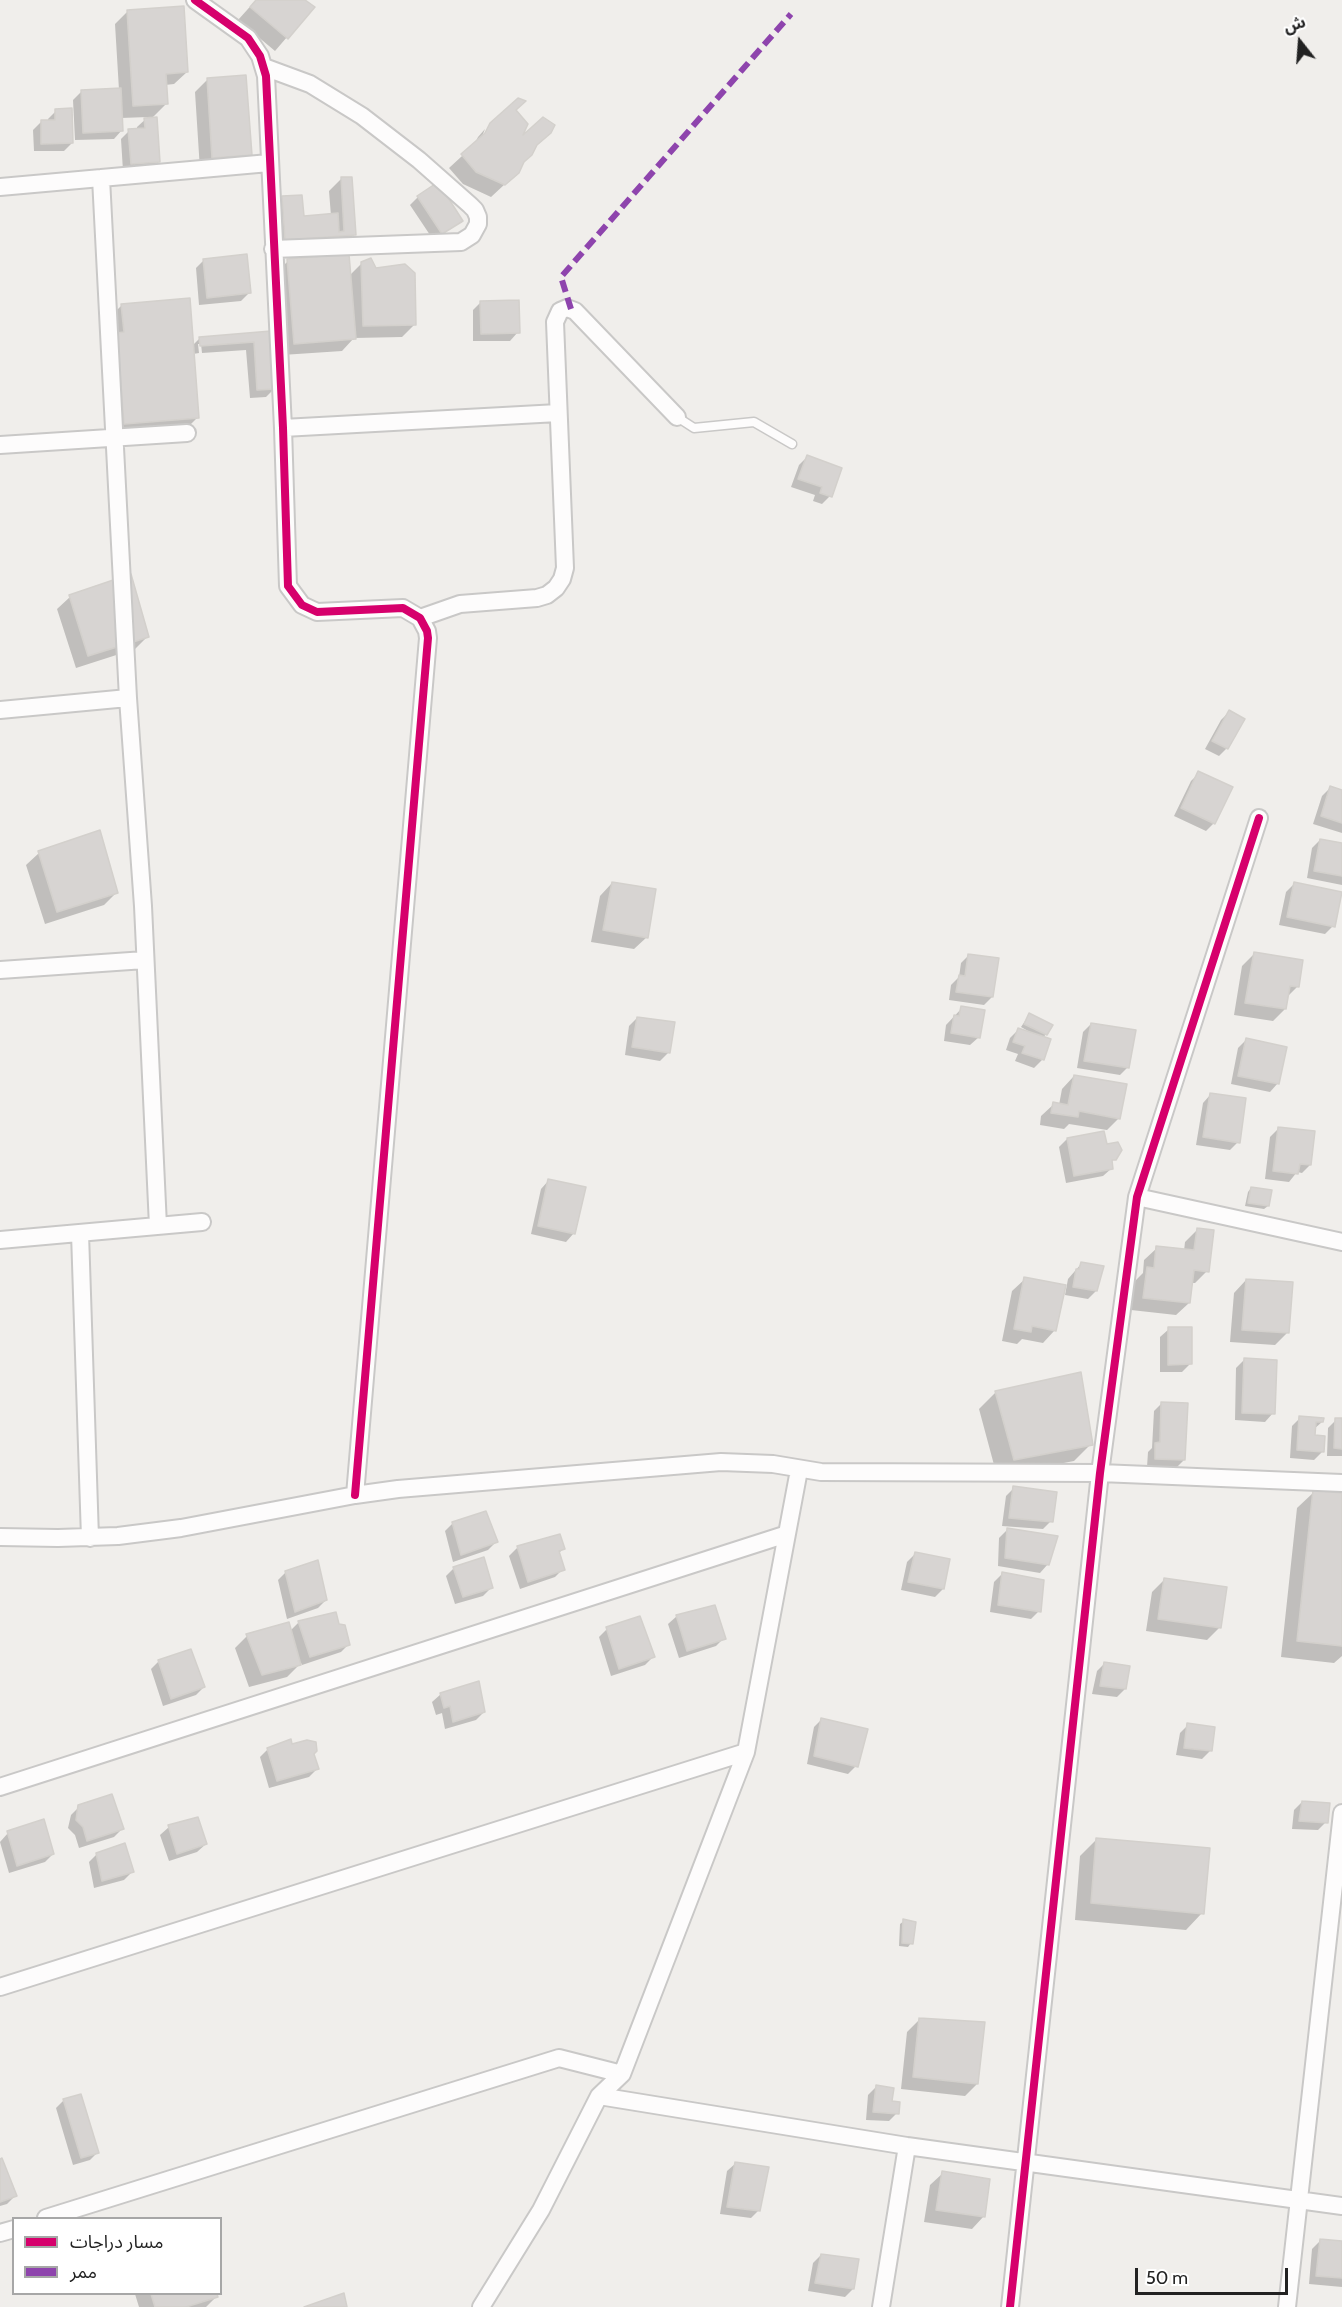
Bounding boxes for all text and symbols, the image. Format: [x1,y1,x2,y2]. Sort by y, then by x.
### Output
north arrow [1270,12,1330,72]
text: ش [1281,12,1308,37]
legend [12,2217,222,2295]
text: مسار دراجات [70,2231,163,2253]
scale bar [1138,2256,1291,2294]
text: ممر [70,2261,97,2283]
text: 50 m [1146,2267,1188,2289]

